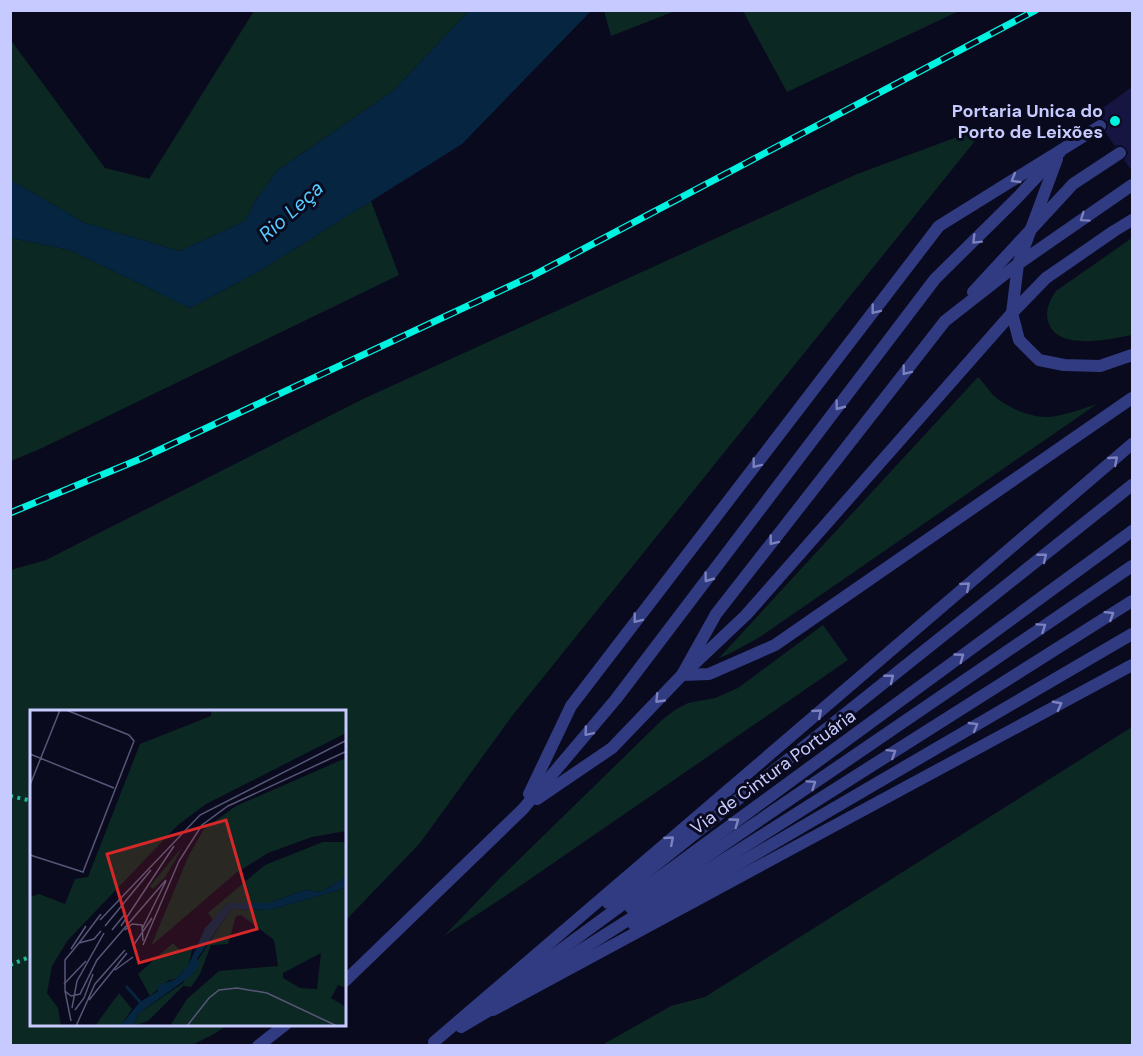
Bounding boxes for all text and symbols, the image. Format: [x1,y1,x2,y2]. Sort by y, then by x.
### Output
place label: Portaria Unica do Porto de Leixões [952,99,1103,144]
marker: Portaria Unica do Porto de Leixões [1108,114,1122,128]
one-way arrow [1011,172,1021,184]
water label: Rio Leça [253,175,329,247]
one-way arrow [1080,210,1091,221]
one-way arrow [972,232,983,243]
one-way arrow [871,303,882,314]
one-way arrow [902,365,913,376]
one-way arrow [835,399,846,410]
one-way arrow [1107,456,1118,467]
one-way arrow [752,458,763,469]
one-way arrow [769,534,780,545]
one-way arrow [1036,553,1047,564]
one-way arrow [704,571,715,582]
one-way arrow [959,583,970,594]
one-way arrow [1104,611,1114,623]
one-way arrow [633,612,644,623]
one-way arrow [1036,623,1047,634]
one-way arrow [954,653,965,664]
one-way arrow [883,675,894,686]
one-way arrow [656,691,667,702]
one-way arrow [1052,701,1062,712]
street label: Via de Cintura Portuária [686,704,860,840]
inset map [30,710,346,1026]
one-way arrow [811,710,822,721]
one-way arrow [968,722,978,734]
one-way arrow [584,725,595,736]
one-way arrow [886,749,896,761]
one-way arrow [806,780,816,792]
one-way arrow [729,818,740,829]
one-way arrow [663,836,674,847]

